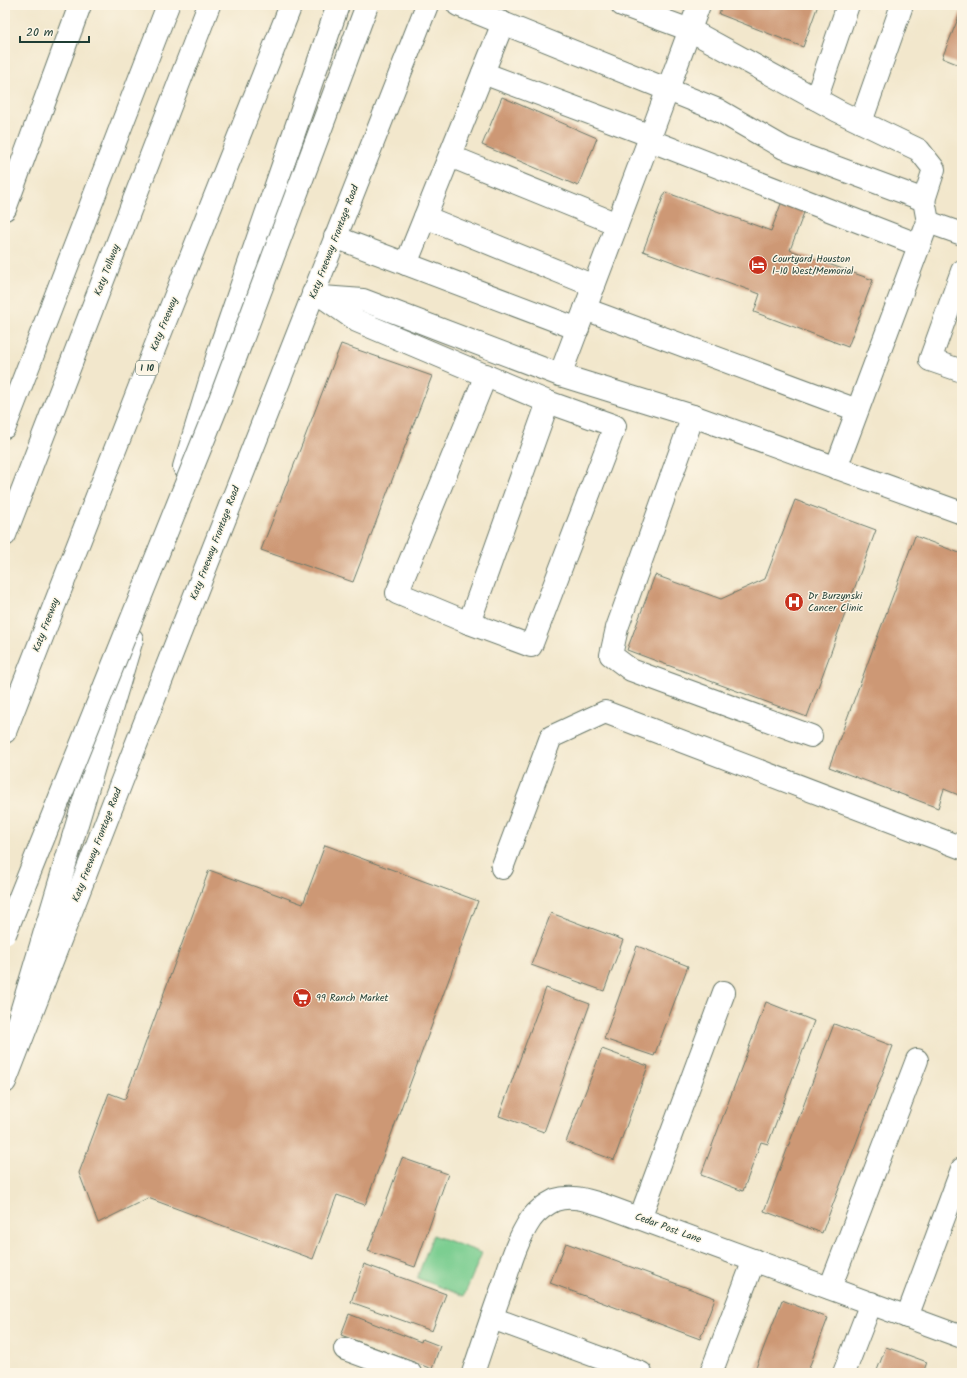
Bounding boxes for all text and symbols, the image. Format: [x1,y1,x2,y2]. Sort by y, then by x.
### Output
scale bar [20,18,89,44]
text: 20 m [26,23,54,42]
street label: Katy Freeway Frontage Road [305,182,364,301]
street label: Katy Tollway [90,242,124,298]
place label: Courtyard Houston I-10 West/Memorial [772,251,854,279]
hotel icon: Courtyard Houston I-10 West/Memorial [747,254,769,276]
street label: Katy Freeway [146,294,182,353]
road number: I 10 [136,361,158,375]
street label: Katy Freeway Frontage Road [186,483,245,602]
place label: Dr Burzynski Cancer Clinic [808,588,864,616]
hospital icon: Dr Burzynski Cancer Clinic [783,591,805,613]
street label: Katy Freeway [28,595,64,654]
street label: Katy Freeway Frontage Road [68,785,127,904]
supermarket icon: 99 Ranch Market [291,987,313,1009]
place label: 99 Ranch Market [316,990,389,1006]
street label: Cedar Post Lane [633,1209,704,1248]

